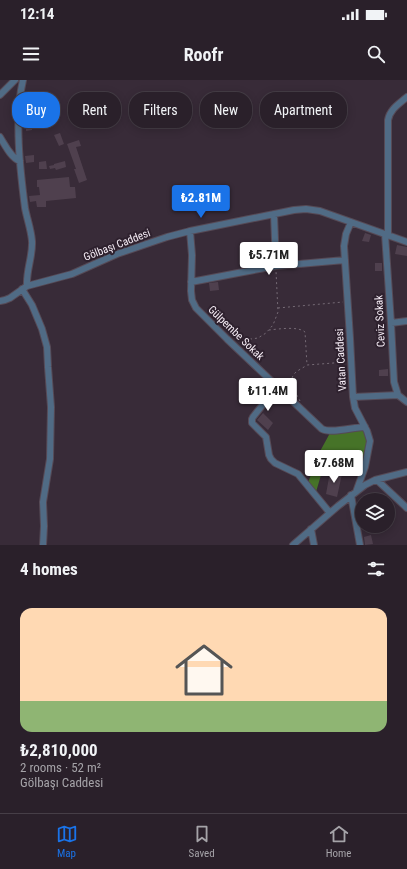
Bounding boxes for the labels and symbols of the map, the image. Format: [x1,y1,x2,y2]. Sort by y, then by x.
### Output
pin: ₺2.81M [168,185,234,219]
street label: Gölbaşı Caddesi [82,226,152,264]
pin: ₺5.71M [236,242,302,276]
street label: Ceviz Sokak [372,295,388,347]
street label: Gülpembe Sokak [205,303,267,363]
street label: Vatan Caddesi [333,328,349,392]
pin: ₺11.4M [235,378,301,412]
pin: ₺7.68M [301,450,367,484]

